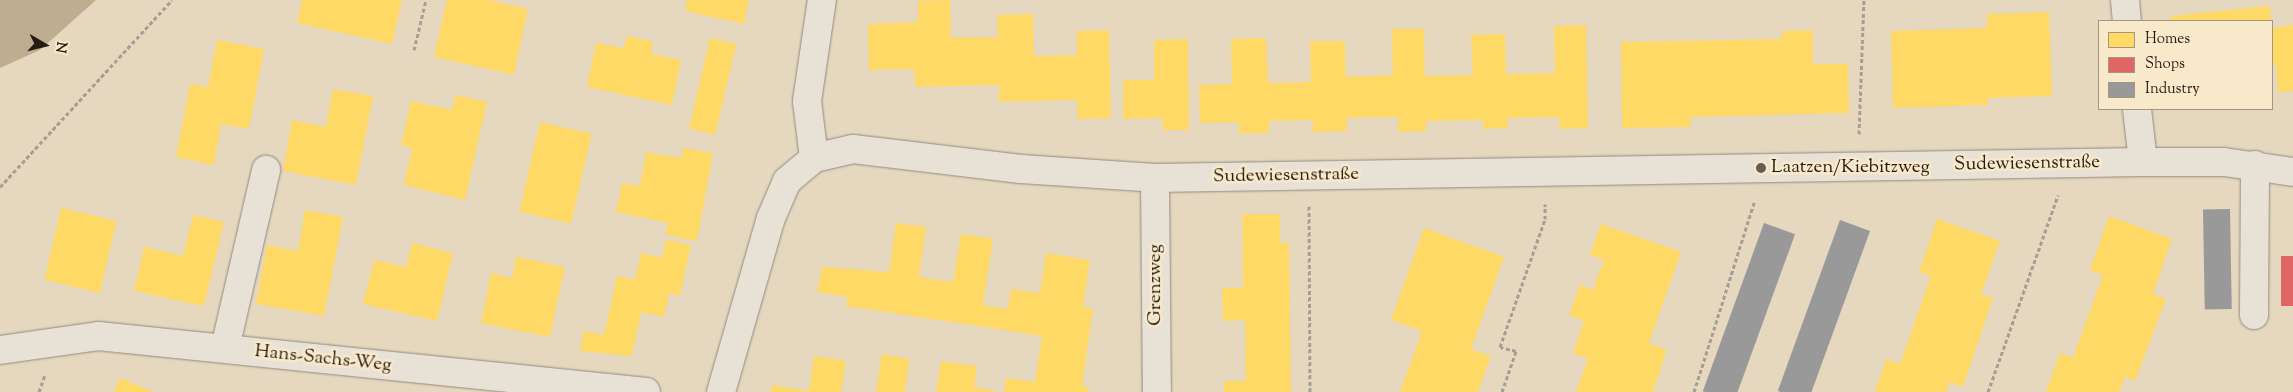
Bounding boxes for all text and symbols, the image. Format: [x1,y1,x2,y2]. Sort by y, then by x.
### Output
north arrow [20,20,70,70]
legend [2098,20,2273,110]
text: Homes [2145,29,2190,50]
text: N [49,40,71,54]
text: Shops [2145,54,2185,75]
text: Industry [2145,79,2200,100]
street label: Sudewiesenstraße [1954,151,2100,177]
place label: Laatzen/Kiebitzweg [1771,157,1930,179]
marker: Laatzen/Kiebitzweg [1755,162,1767,174]
street label: Sudewiesenstraße [1213,163,1359,189]
street label: Grenzweg [1145,244,1167,326]
street label: Hans-Sachs-Weg [253,340,393,378]

